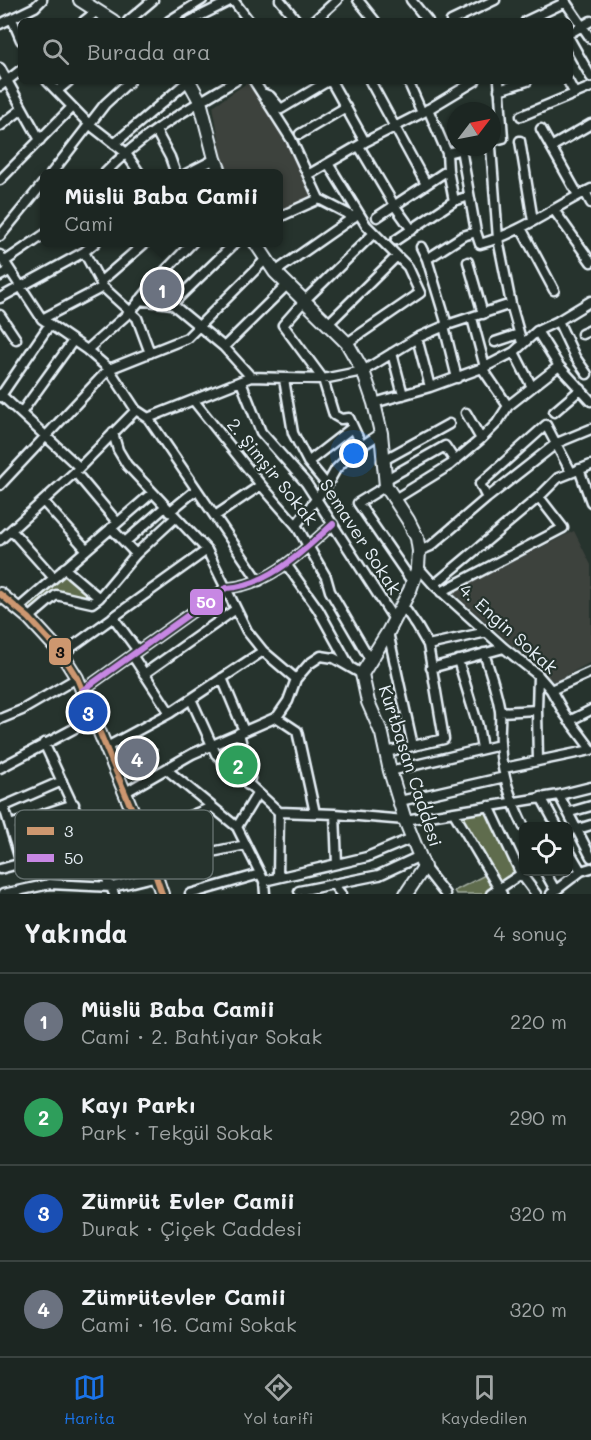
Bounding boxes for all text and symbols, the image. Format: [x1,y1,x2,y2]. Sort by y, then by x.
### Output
search box [18,18,573,84]
icon: search [39,35,72,68]
text: Burada ara [87,37,211,66]
north arrow [447,102,501,156]
popup [40,169,283,247]
text: Müslü Baba Camii [65,181,258,210]
text: Cami [65,210,113,236]
pin: 1 [142,266,182,312]
street label: 2. Şimşir Sokak [222,413,323,530]
your location [339,439,368,468]
street label: Semaver Sokak [314,474,407,599]
street label: 4. Engin Sokak [454,578,563,679]
line badge: 50 [189,588,224,616]
text: 50 [196,591,216,612]
line badge: 3 [48,637,72,666]
text: 3 [55,641,65,662]
street label: Kurtbasan Caddesi [374,682,448,849]
pin: 3 [68,690,107,734]
pin: 4 [118,736,156,780]
pin: 2 [218,742,258,788]
legend [15,810,213,879]
text: 3 [64,820,73,841]
map controls [519,822,573,876]
button: locate [519,822,573,876]
text: 50 [64,847,83,868]
text: Yakında [24,916,127,950]
text: 4 sonuç [494,920,567,946]
text: Müslü Baba Camii [81,994,275,1023]
text: 1 [39,1008,48,1034]
text: 220 m [510,1008,567,1034]
text: Cami · 2. Bahtiyar Sokak [81,1023,322,1049]
text: Kayı Parkı [81,1090,196,1119]
text: 2 [38,1104,49,1130]
text: 290 m [509,1104,567,1130]
text: Park · Tekgül Sokak [81,1119,273,1145]
text: Zümrüt Evler Camii [81,1186,295,1215]
text: 3 [38,1200,50,1226]
text: 320 m [509,1200,567,1226]
text: Durak · Çiçek Caddesi [81,1215,302,1241]
text: Zümrütevler Camii [81,1282,286,1311]
text: 4 [37,1296,50,1322]
text: 320 m [509,1296,567,1322]
text: Cami · 16. Cami Sokak [81,1311,297,1337]
tab: Harita [64,1371,115,1428]
tab: Yol tarifi [243,1371,313,1428]
tab: Kaydedilen [441,1371,527,1428]

